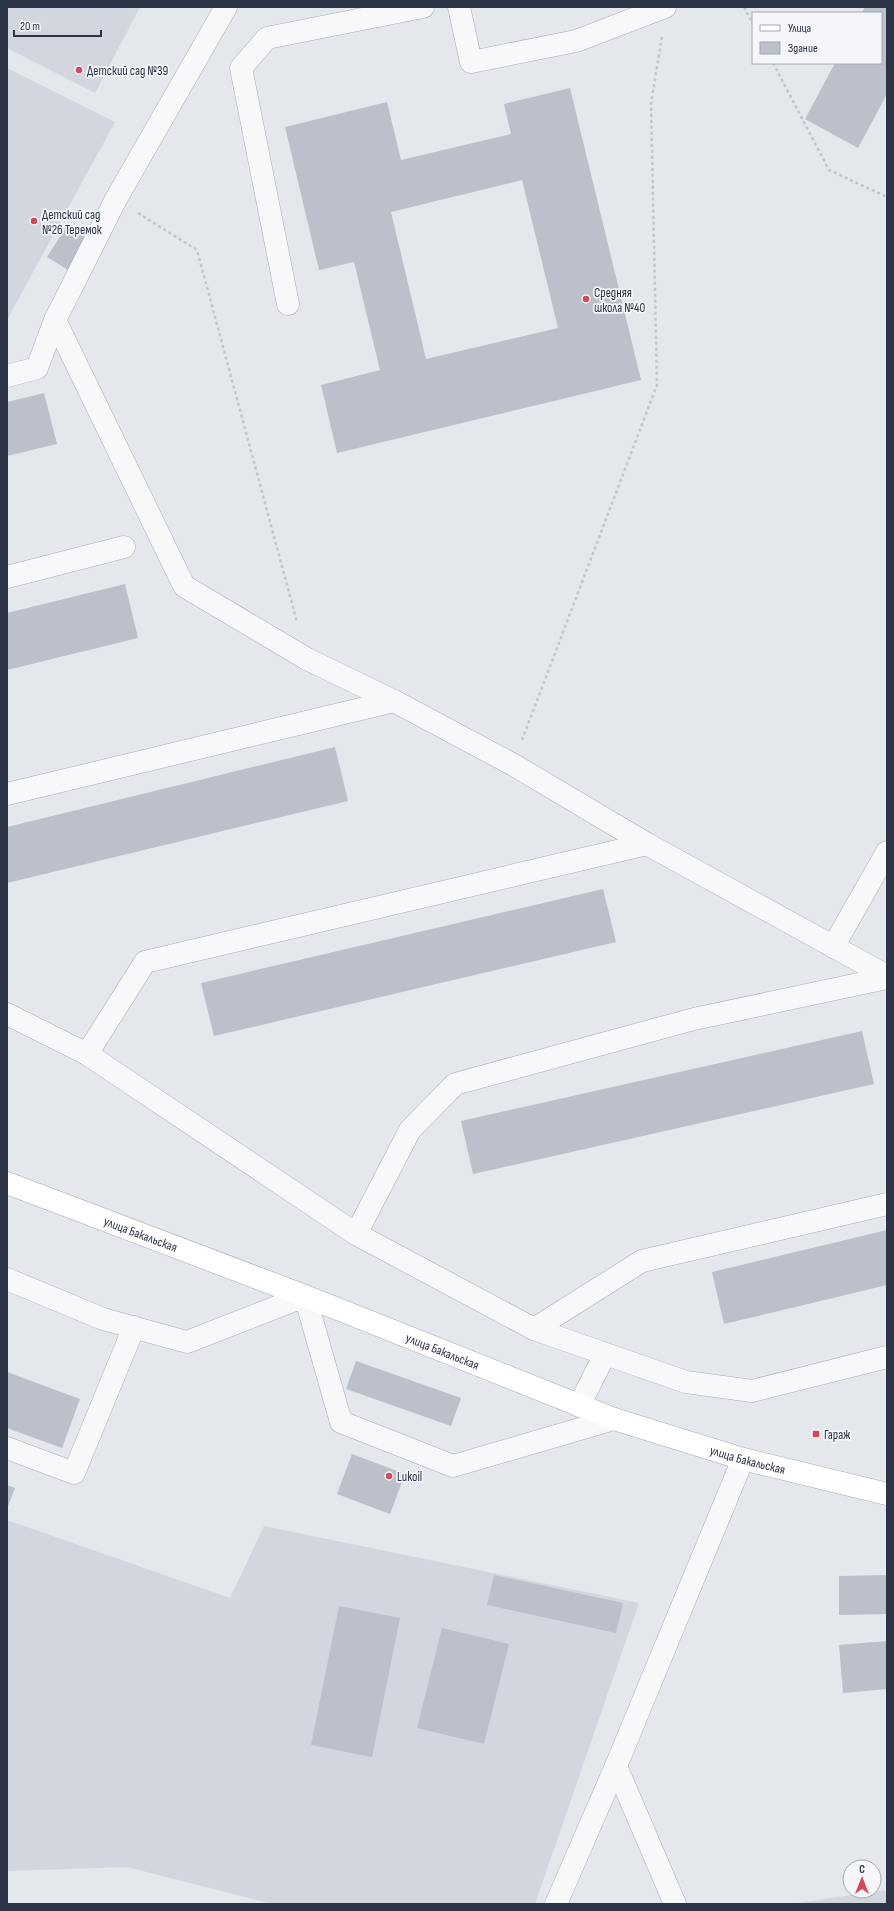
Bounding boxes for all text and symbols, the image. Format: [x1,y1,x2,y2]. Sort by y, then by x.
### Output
scale bar [14,12,101,38]
legend [752,12,882,64]
text: 20 m [20,19,40,34]
text: Улица [788,21,812,36]
text: Здание [788,41,818,56]
place label: Детский сад №39 [87,63,169,79]
marker: Детский сад №39 [74,65,84,75]
place label: Детский сад №26 Теремок [42,207,102,238]
marker: Детский сад №26 Теремок [29,216,39,226]
place label: Средняя школа №40 [594,285,645,316]
marker: Средняя школа №40 [581,294,591,304]
street label: улица Бакальская [101,1213,179,1256]
street label: улица Бакальская [403,1330,481,1374]
place label: Гараж [824,1427,850,1443]
marker: Гараж [811,1429,821,1439]
street label: улица Бакальская [708,1442,787,1478]
place label: Lukoil [397,1469,422,1485]
marker: Lukoil [384,1471,394,1481]
north arrow [842,1859,882,1899]
text: С [859,1863,865,1876]

